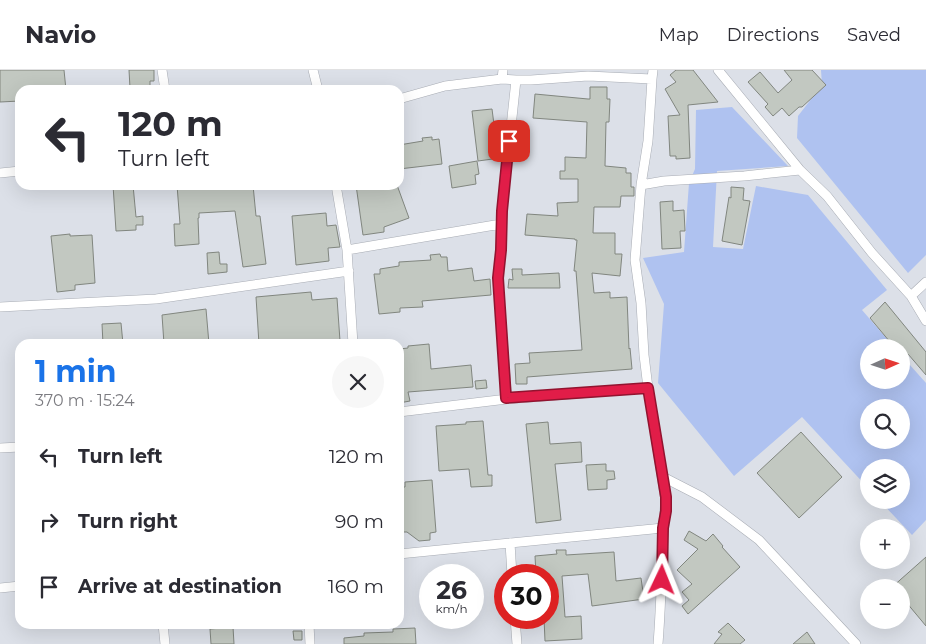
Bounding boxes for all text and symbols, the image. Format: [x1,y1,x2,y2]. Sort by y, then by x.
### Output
text: Navio [25,20,96,49]
text: Map [659,24,699,46]
text: Directions [727,24,819,46]
text: Saved [847,24,901,46]
text: 120 m [118,102,223,145]
icon: left [35,105,100,170]
pin [488,120,530,162]
icon: arrive [495,127,523,155]
text: Turn left [118,145,210,172]
north arrow [860,339,910,389]
map controls [860,339,910,629]
text: 1 min [35,353,116,390]
button: close [332,356,384,408]
text: 370 m · 15:24 [35,391,135,410]
button: search [860,399,910,449]
icon: left [35,443,63,471]
text: Turn left [78,445,163,468]
text: 120 m [329,445,384,468]
button: layers [860,459,910,509]
icon: right [35,508,63,536]
text: Turn right [78,510,178,533]
text: 90 m [335,510,384,533]
button: + [860,519,910,569]
position arrow [635,553,687,605]
speed limit sign: 30 [494,564,559,629]
icon: arrive [35,573,63,601]
text: Arrive at destination [78,575,282,598]
text: 160 m [328,575,384,598]
text: 26 [436,575,467,605]
button: − [860,579,910,629]
text: km/h [435,601,468,616]

